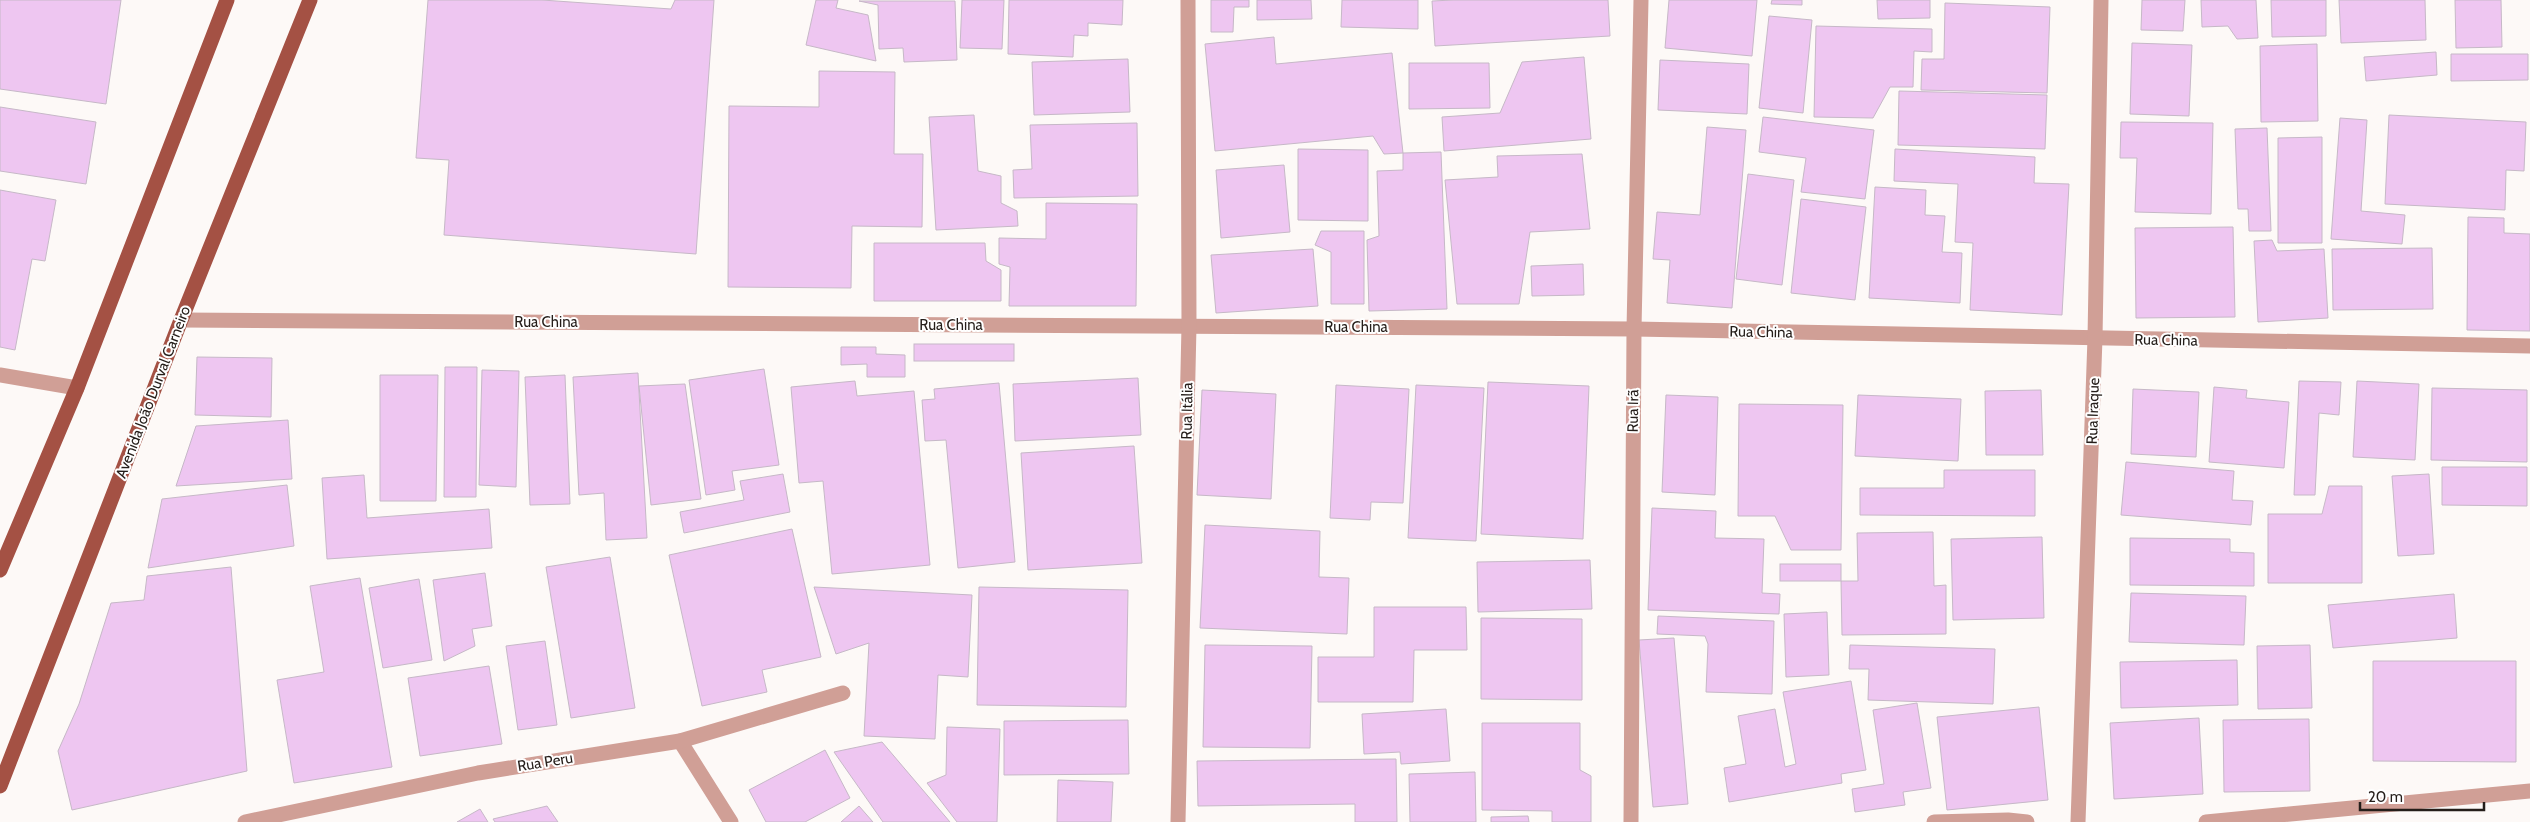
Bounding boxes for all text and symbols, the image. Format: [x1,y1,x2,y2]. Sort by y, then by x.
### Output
street label: Avenida João Durval Carneiro [112,303,194,481]
street label: Rua China [514,313,579,331]
street label: Rua China [919,316,984,334]
street label: Rua China [1324,318,1389,336]
street label: Rua China [1729,322,1794,342]
street label: Rua China [2134,330,2199,350]
street label: Rua Iraque [2083,377,2103,445]
street label: Rua Itália [1178,381,1197,440]
street label: Rua Irã [1624,389,1642,433]
street label: Rua Peru [516,749,574,775]
scale bar [2360,780,2484,812]
text: 20 m [2368,788,2403,806]

